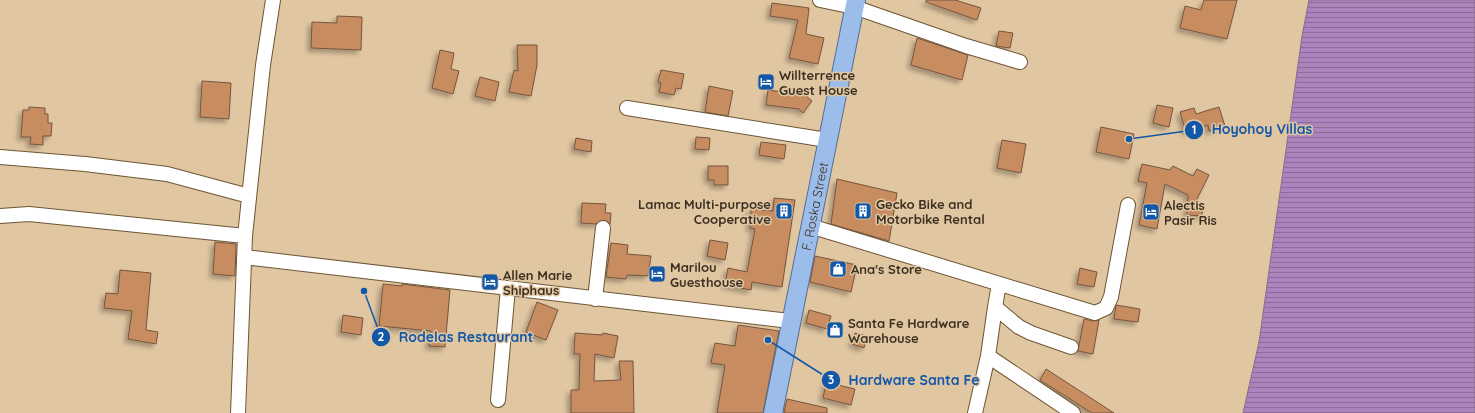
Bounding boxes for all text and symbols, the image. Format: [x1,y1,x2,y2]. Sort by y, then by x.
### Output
place label: Willterrence Guest House [779,67,858,98]
hotel icon: Willterrence Guest House [756,72,776,92]
callout: Hoyohoy Villas [1184,117,1321,143]
text: Hoyohoy Villas [1212,120,1313,138]
text: 1 [1192,122,1196,137]
street label: F. Roska Street [798,161,831,252]
place label: Lamac Multi-purpose Cooperative [638,196,771,227]
place label: Gecko Bike and Motorbike Rental [876,196,985,227]
place label: Alectis Pasir Ris [1164,197,1217,228]
building icon: Lamac Multi-purpose Cooperative [774,201,794,221]
building icon: Gecko Bike and Motorbike Rental [853,201,873,221]
hotel icon: Alectis Pasir Ris [1141,202,1161,222]
place label: Marilou Guesthouse [670,259,744,290]
shop icon: Ana's Store [828,259,848,279]
place label: Ana's Store [851,261,922,277]
hotel icon: Marilou Guesthouse [647,264,667,284]
place label: Allen Marie Shiphaus [503,267,573,298]
hotel icon: Allen Marie Shiphaus [480,272,500,292]
place label: Santa Fe Hardware Warehouse [848,315,970,346]
shop icon: Santa Fe Hardware Warehouse [825,320,845,340]
callout: Rodelas Restaurant [371,324,542,350]
text: Rodelas Restaurant [399,328,534,346]
text: 2 [378,329,385,344]
callout: Hardware Santa Fe [821,367,988,393]
text: Hardware Santa Fe [849,371,979,389]
text: 3 [828,372,834,387]

